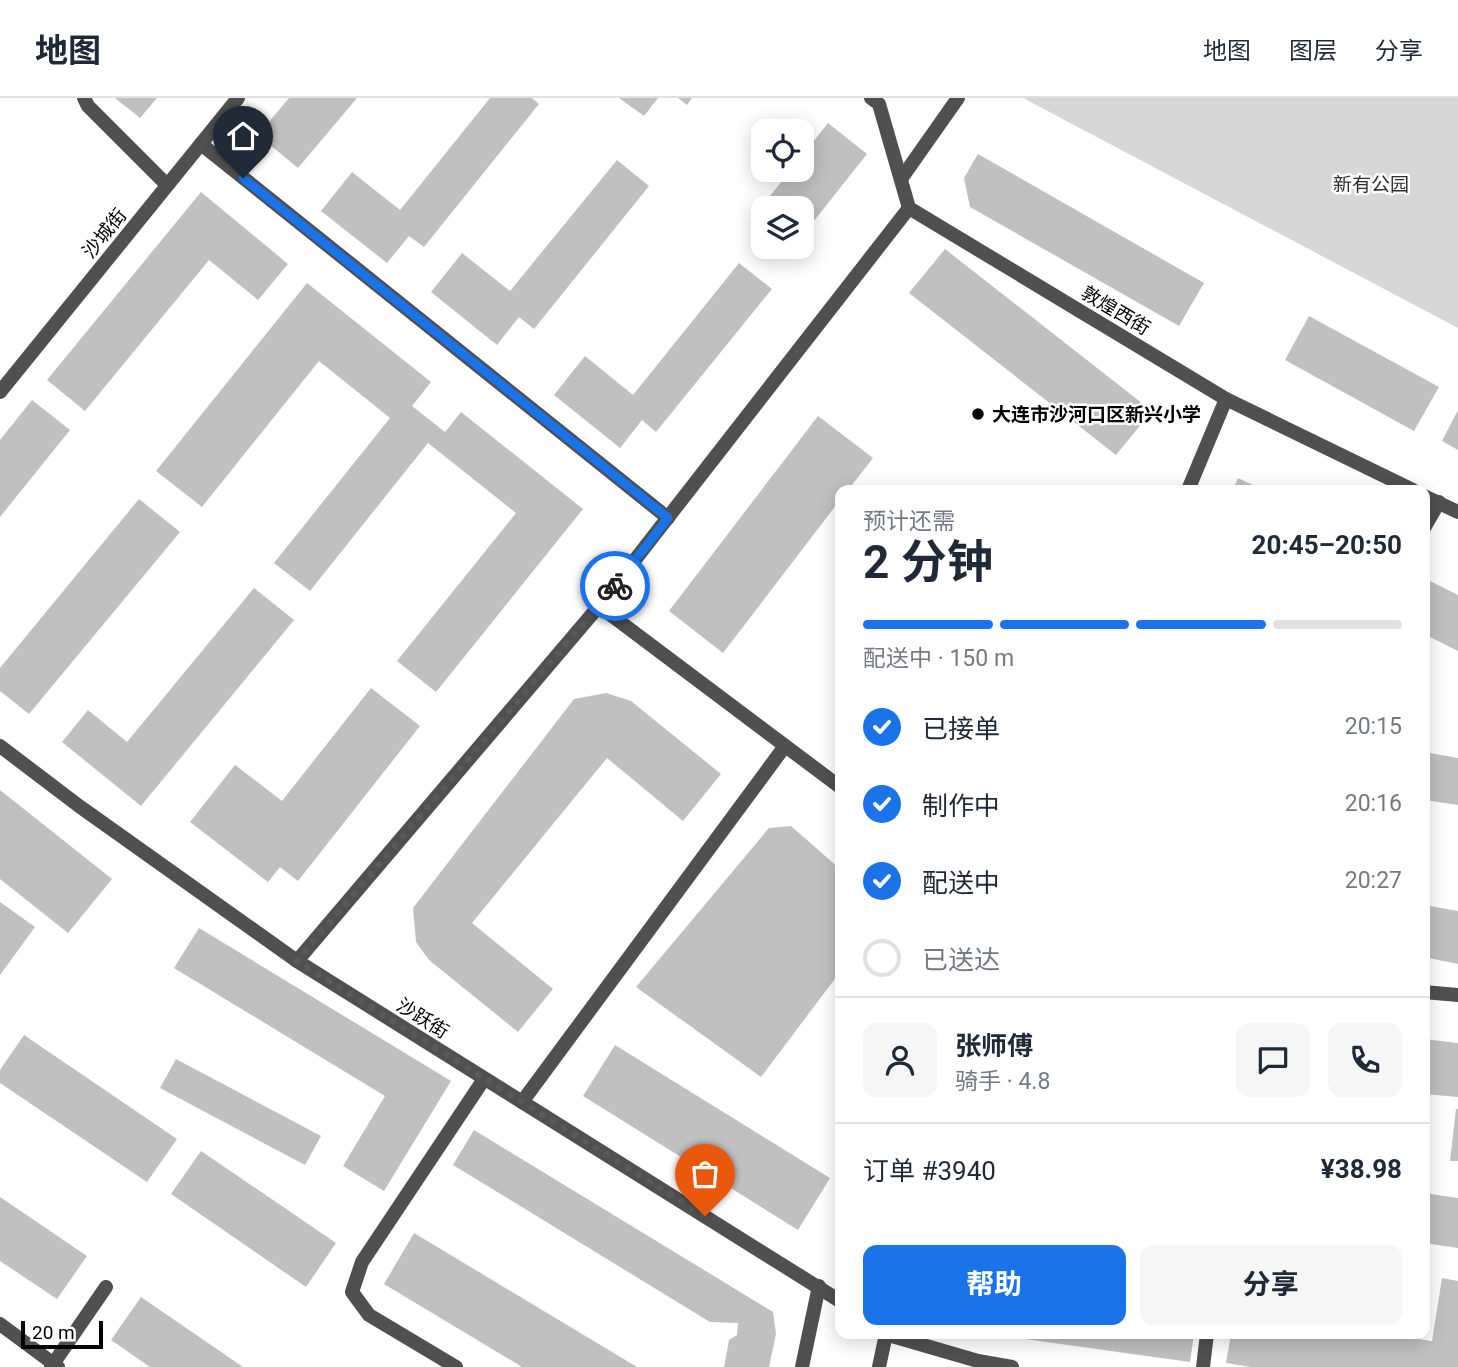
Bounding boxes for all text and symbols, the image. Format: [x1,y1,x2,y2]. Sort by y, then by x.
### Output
text: 地图 [35,31,101,70]
text: 地图 [1203,37,1251,65]
text: 图层 [1289,37,1337,65]
text: 分享 [1375,37,1423,65]
pin [213,106,273,178]
icon: home [224,117,262,155]
map controls [751,119,814,259]
button: locate [751,119,814,182]
park label: 新有公园 [1333,173,1409,196]
button: layers [751,196,814,259]
street label: 沙城街 [78,204,131,263]
street label: 敦煌西街 [1077,281,1154,340]
place label: 大连市沙河口区新兴小学 [992,403,1201,426]
marker: 大连市沙河口区新兴小学 [970,406,986,422]
text: 预计还需 [863,508,955,535]
text: 20:45–20:50 [1252,530,1402,560]
text: 2 分钟 [863,535,993,589]
courier [580,551,650,621]
icon: bike [596,567,634,605]
text: 配送中 · 150 m [863,645,1014,672]
icon: check [863,708,901,746]
text: 20:15 [1345,713,1402,740]
text: 已接单 [922,714,1000,744]
icon: check [863,785,901,823]
text: 20:16 [1345,790,1402,817]
text: 制作中 [922,791,1000,821]
icon: check [863,862,901,900]
text: 20:27 [1345,867,1402,894]
text: 配送中 [922,868,1000,898]
text: 已送达 [922,945,1000,975]
street label: 沙跃街 [392,994,453,1043]
button: person [863,1023,937,1097]
button: chat [1236,1023,1310,1097]
button: phone [1328,1023,1402,1097]
text: 张师傅 [955,1031,1033,1061]
text: 骑手 · 4.8 [955,1068,1050,1095]
pin [675,1144,735,1216]
text: ¥38.98 [1321,1154,1402,1184]
icon: bag [686,1155,724,1193]
text: 订单 #3940 [863,1156,996,1186]
button: 帮助 [863,1245,1126,1325]
button: 分享 [1140,1245,1402,1325]
scale bar [21,1318,103,1350]
text: 20 m [32,1321,75,1344]

